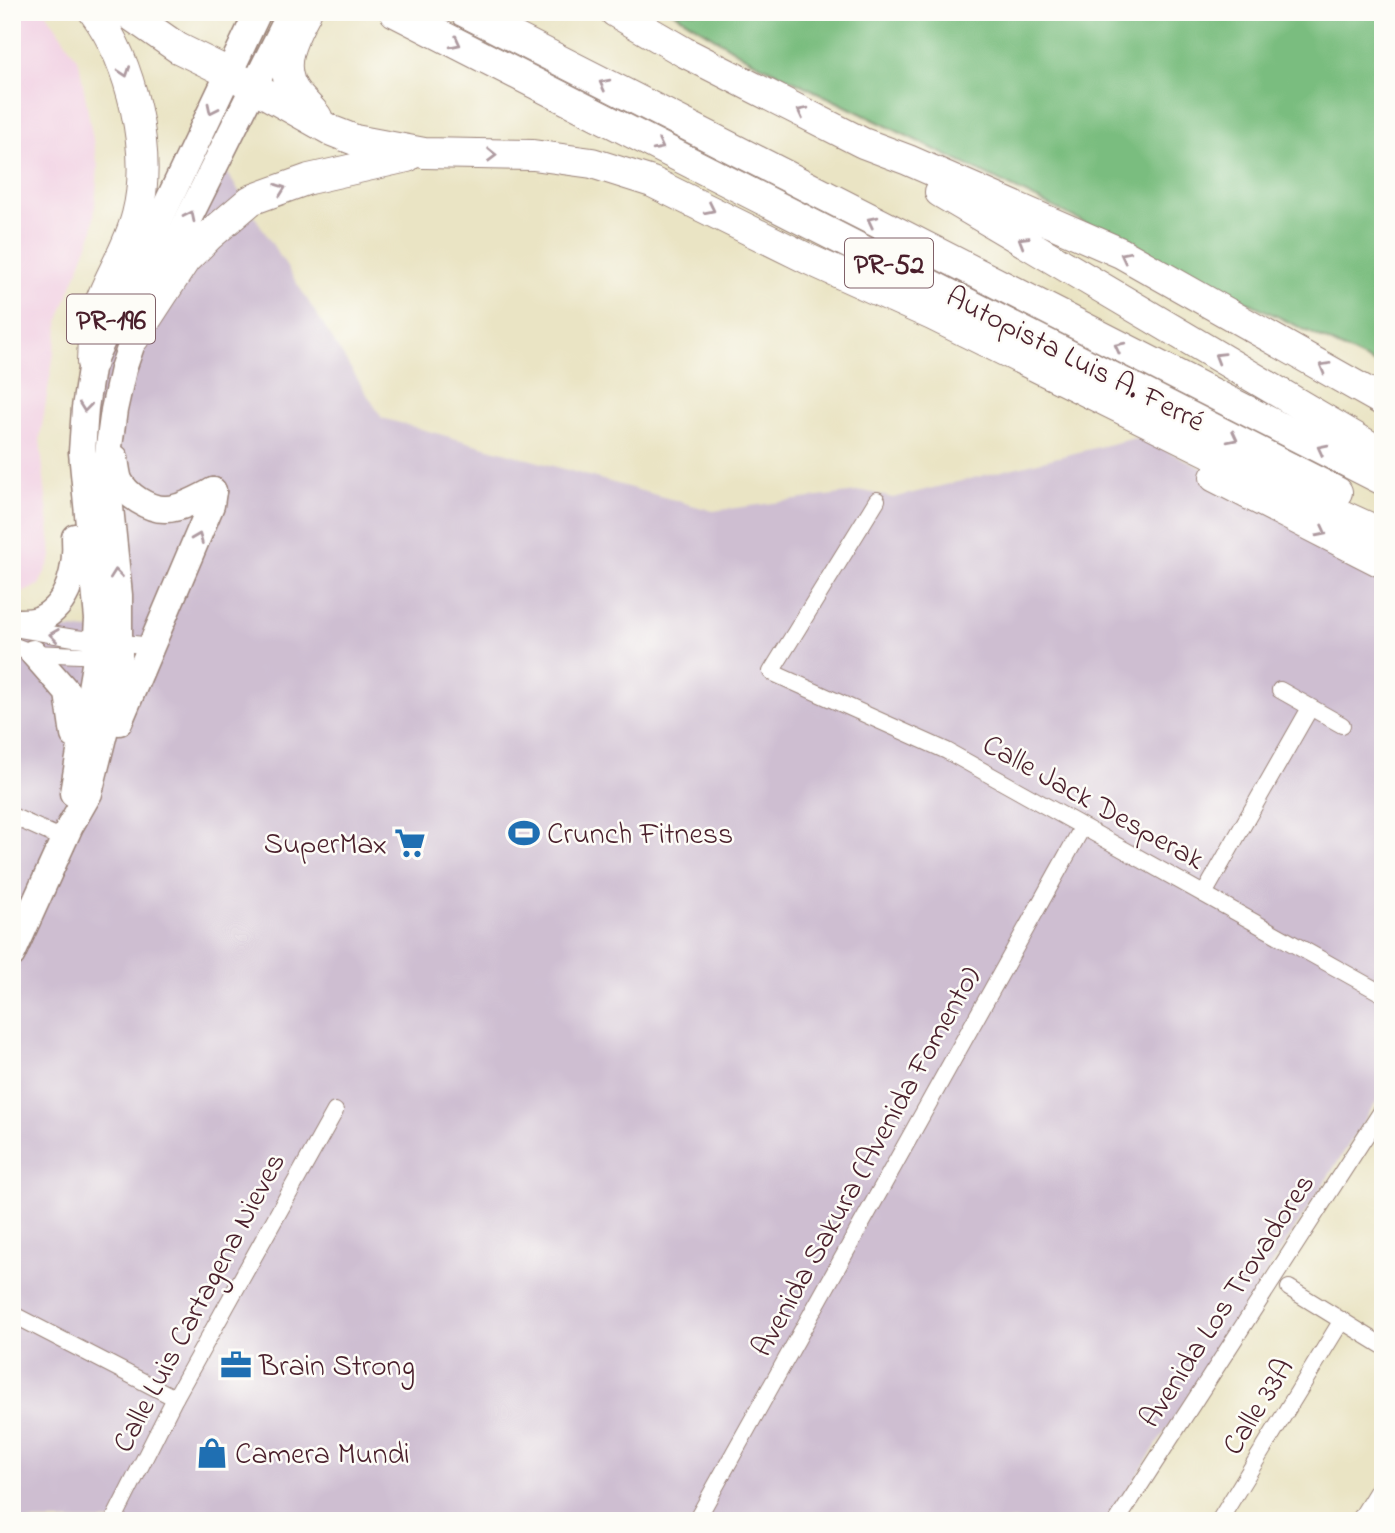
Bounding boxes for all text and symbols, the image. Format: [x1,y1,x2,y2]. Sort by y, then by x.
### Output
one-way arrow [449,35,461,49]
one-way arrow [117,66,131,78]
one-way arrow [599,78,612,92]
one-way arrow [206,102,220,114]
one-way arrow [797,107,809,121]
one-way arrow [652,137,664,151]
one-way arrow [487,147,498,162]
one-way arrow [275,183,287,197]
one-way arrow [703,201,715,215]
one-way arrow [181,211,195,223]
one-way arrow [867,215,879,229]
one-way arrow [1018,236,1031,249]
road number: PR-52 [845,238,933,288]
one-way arrow [1120,251,1132,264]
street label: Autopista Luis A. Ferré [938,276,1212,445]
road number: PR-196 [67,294,155,344]
one-way arrow [1113,341,1126,355]
one-way arrow [1213,352,1226,365]
one-way arrow [1318,362,1331,375]
one-way arrow [78,401,93,413]
one-way arrow [1226,430,1238,443]
one-way arrow [1317,443,1329,457]
one-way arrow [1315,523,1327,537]
one-way arrow [189,533,203,545]
one-way arrow [109,569,124,580]
one-way arrow [48,628,60,643]
street label: Calle Jack Desperak [974,724,1212,883]
place label: Crunch Fitness [547,814,733,858]
sports icon: Crunch Fitness [507,816,541,850]
place label: SuperMax [264,824,387,868]
supermarket icon: SuperMax [393,826,427,860]
street label: Avenida Sakura (Avenida Fomento) [742,959,994,1366]
street label: Calle Luis Cartagena Nieves [103,1146,298,1461]
street label: Avenida Los Trovadores [1130,1166,1327,1437]
place label: Brain Strong [258,1346,415,1390]
office icon: Brain Strong [219,1348,253,1382]
street label: Calle 33A [1213,1351,1307,1465]
place label: Camera Mundi [235,1434,410,1478]
shop icon: Camera Mundi [195,1436,229,1470]

